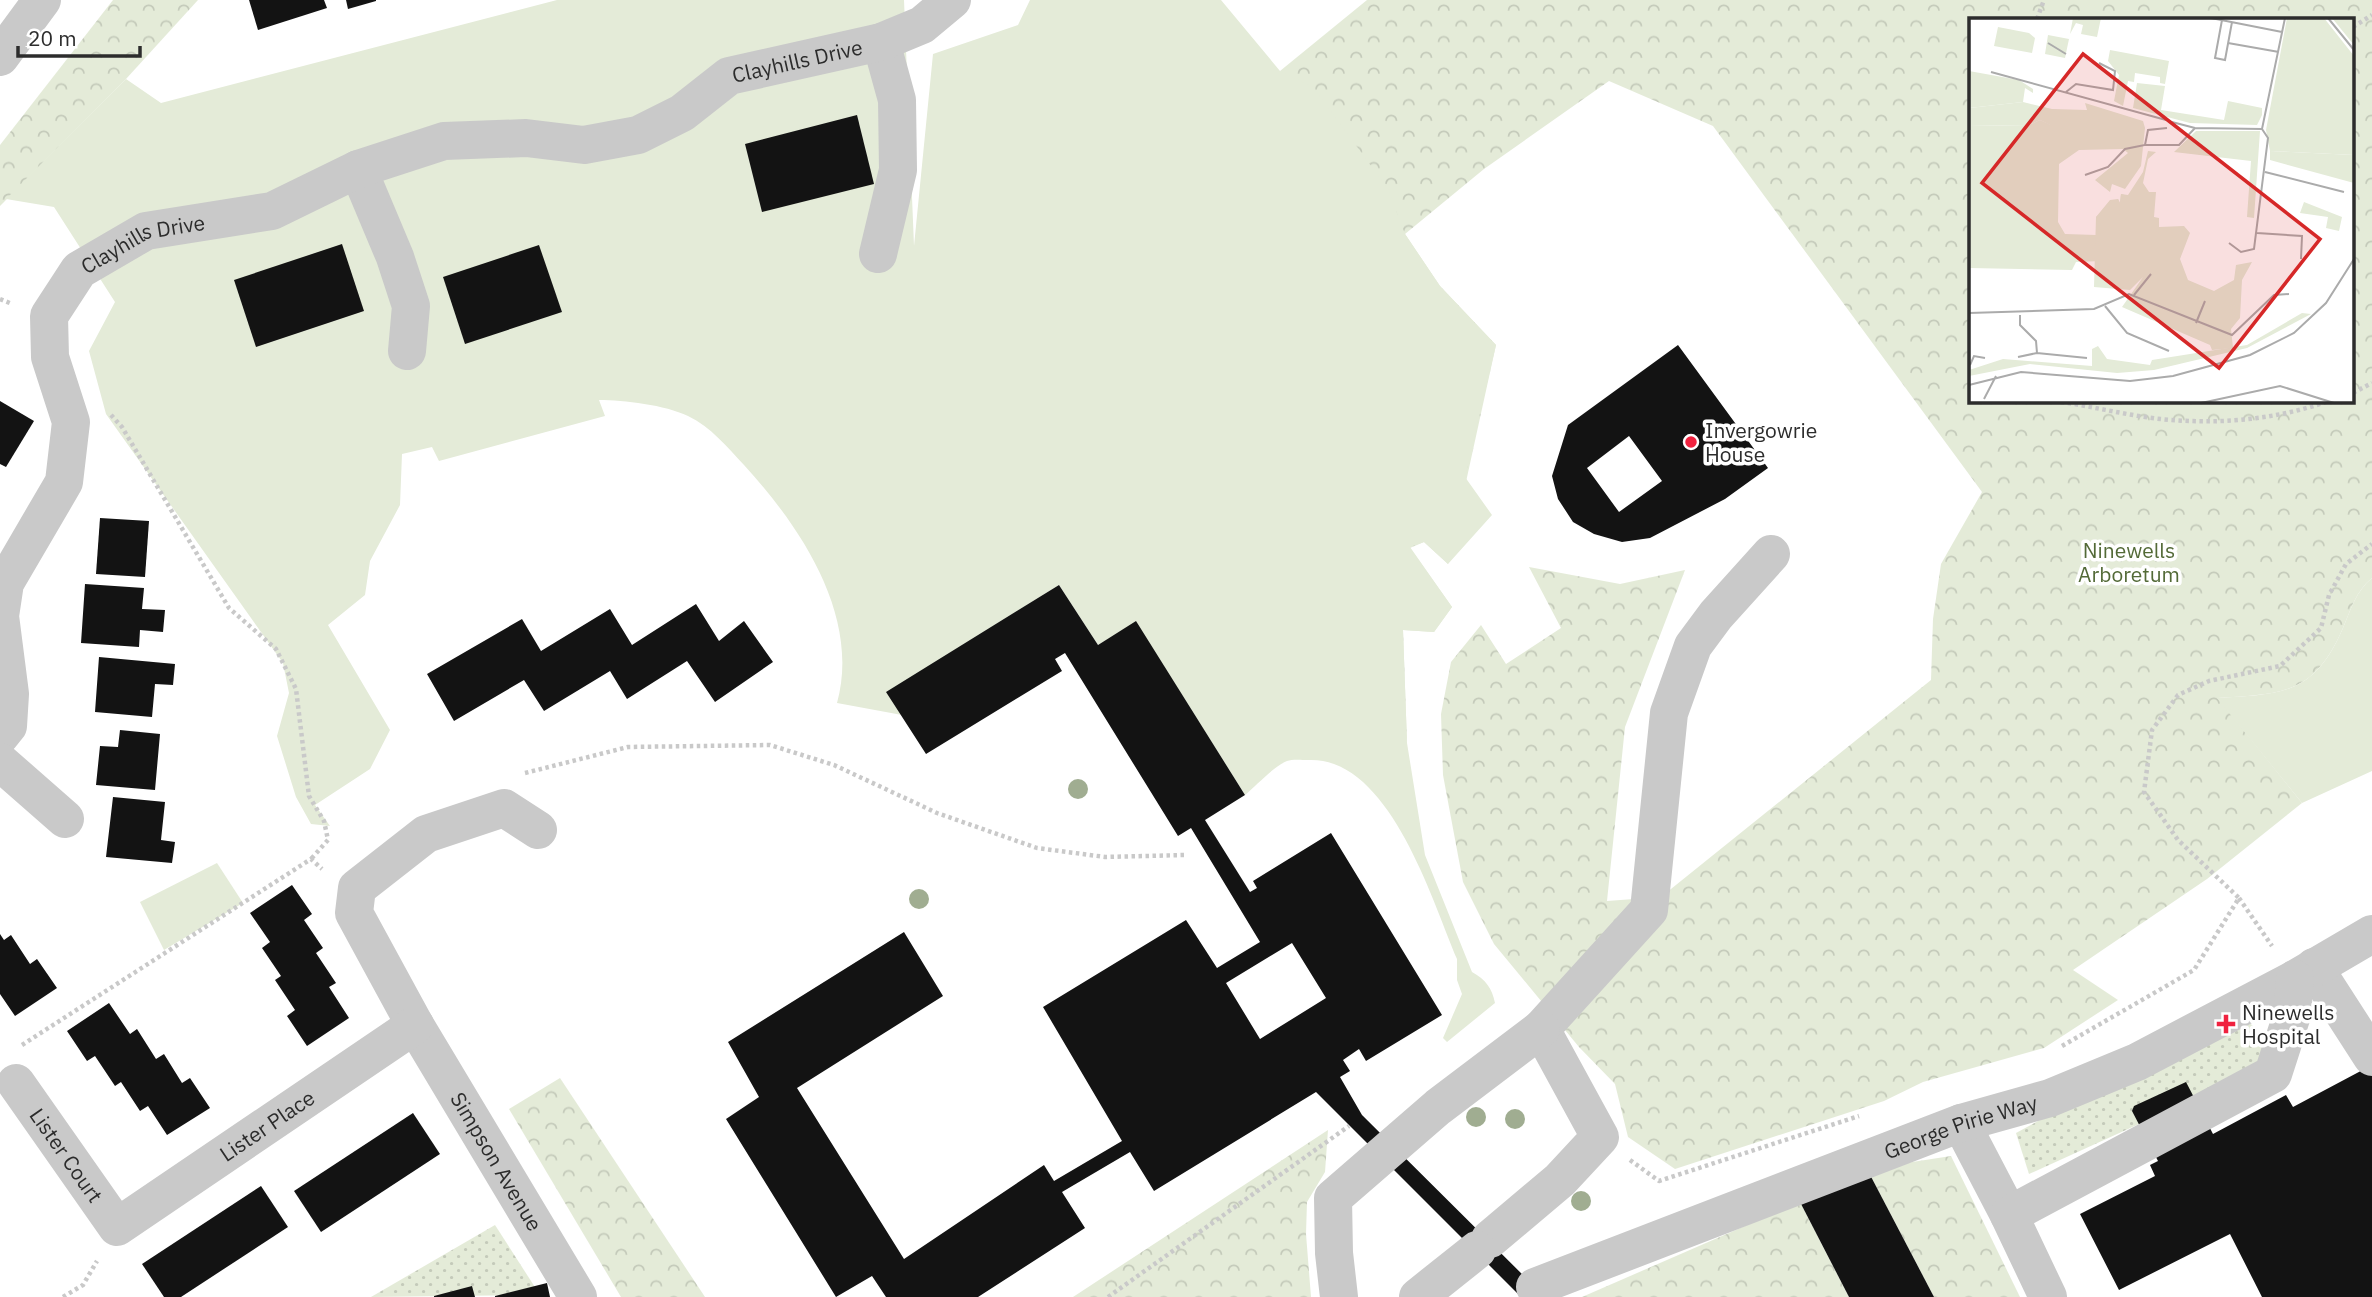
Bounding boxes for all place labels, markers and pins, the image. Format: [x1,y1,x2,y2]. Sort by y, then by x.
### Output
place label: Invergowrie House [1705,416,1817,468]
marker: Invergowrie House [1683,434,1699,450]
place label: Ninewells Hospital [2242,998,2335,1050]
marker: Ninewells Hospital [2216,1014,2236,1034]

